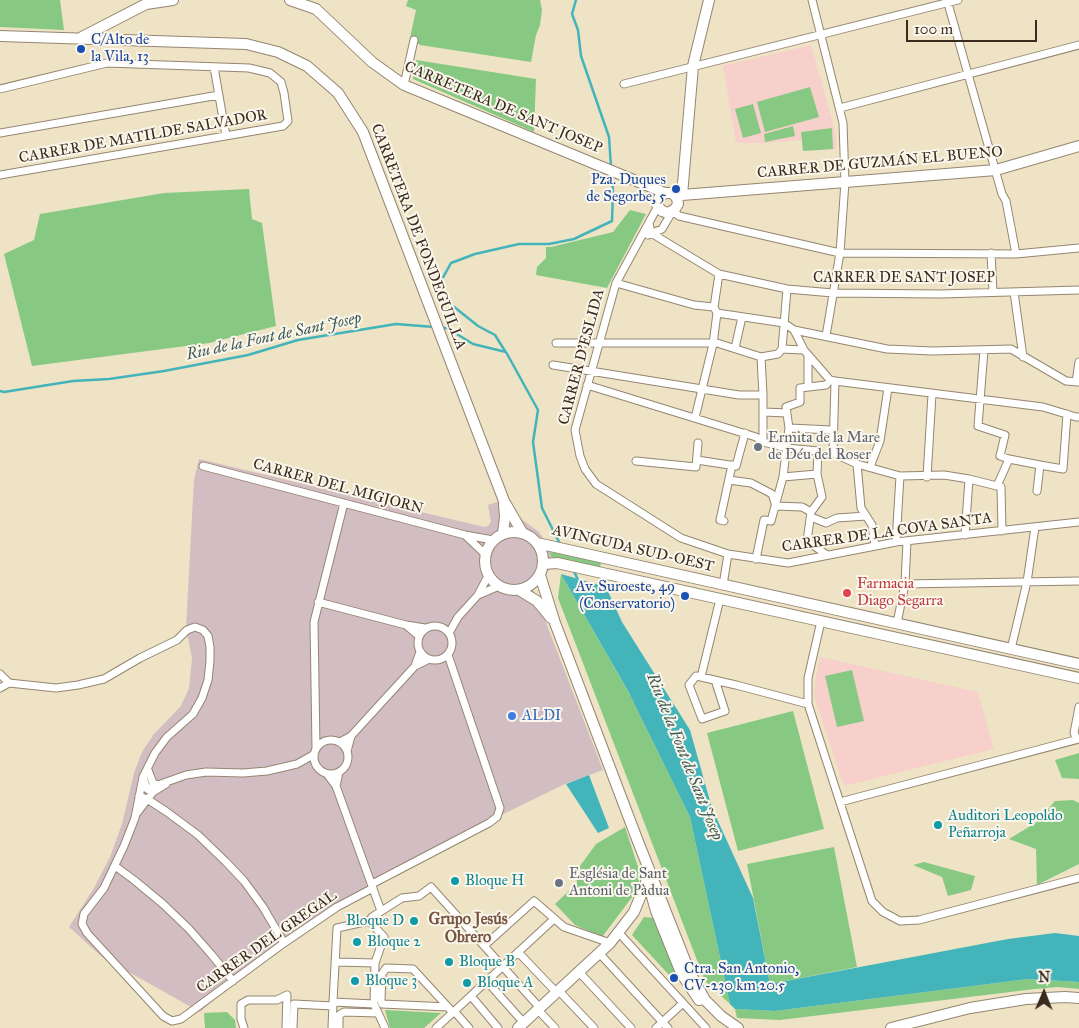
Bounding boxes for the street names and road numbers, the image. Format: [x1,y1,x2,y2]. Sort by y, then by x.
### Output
street label: CARRETERA DE SANT JOSEP [401,58,605,158]
street label: CARRER DE MATILDE SALVADOR [17,106,269,168]
street label: CARRETERA DE FONDEGUILLA [366,121,470,353]
street label: CARRER DE GUZMÁN EL BUENO [756,143,1004,183]
street label: CARRER DE SANT JOSEP [813,269,995,287]
street label: CARRER D'ESLIDA [555,287,609,427]
street label: CARRER DEL MIGJORN [251,456,425,518]
street label: CARRER DE LA COVA SANTA [781,509,993,557]
street label: AVINGUDA SUD-OEST [550,522,716,576]
street label: CARRER DEL GREGAL [193,887,341,997]

